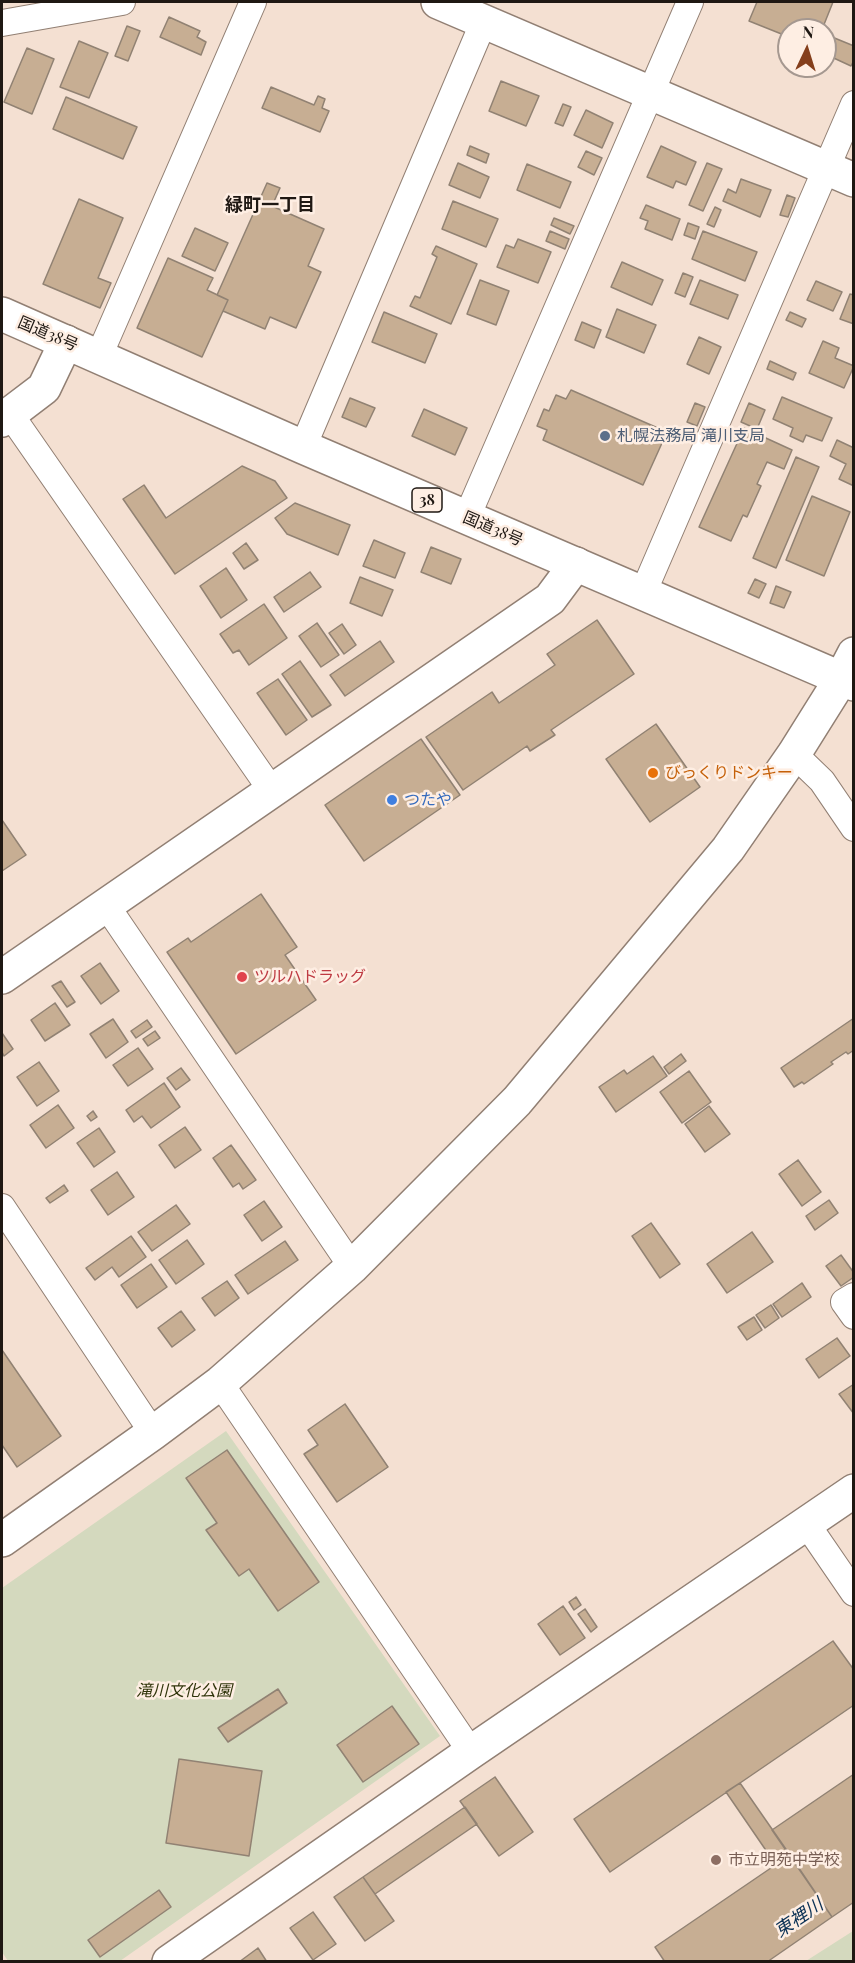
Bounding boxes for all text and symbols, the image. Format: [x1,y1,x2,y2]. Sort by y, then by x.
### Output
north arrow [777,18,837,78]
text: N [802,21,815,42]
district label: 緑町一丁目 [225,194,315,216]
street label: 国道38号 [15,313,81,355]
place label: 札幌法務局 滝川支局 [617,426,765,446]
marker: 札幌法務局 滝川支局 [598,429,612,443]
road number: 38 [412,488,442,512]
street label: 国道38号 [460,508,526,550]
place label: びっくりドンキー [665,763,793,783]
marker: びっくりドンキー [646,766,660,780]
place label: つたや [404,790,452,810]
marker: つたや [385,793,399,807]
place label: ツルハドラッグ [254,967,366,987]
marker: ツルハドラッグ [235,970,249,984]
park label: 滝川文化公園 [136,1681,232,1701]
place label: 市立明苑中学校 [728,1850,840,1870]
marker: 市立明苑中学校 [709,1853,723,1867]
water label: 東裡川 [771,1894,827,1942]

